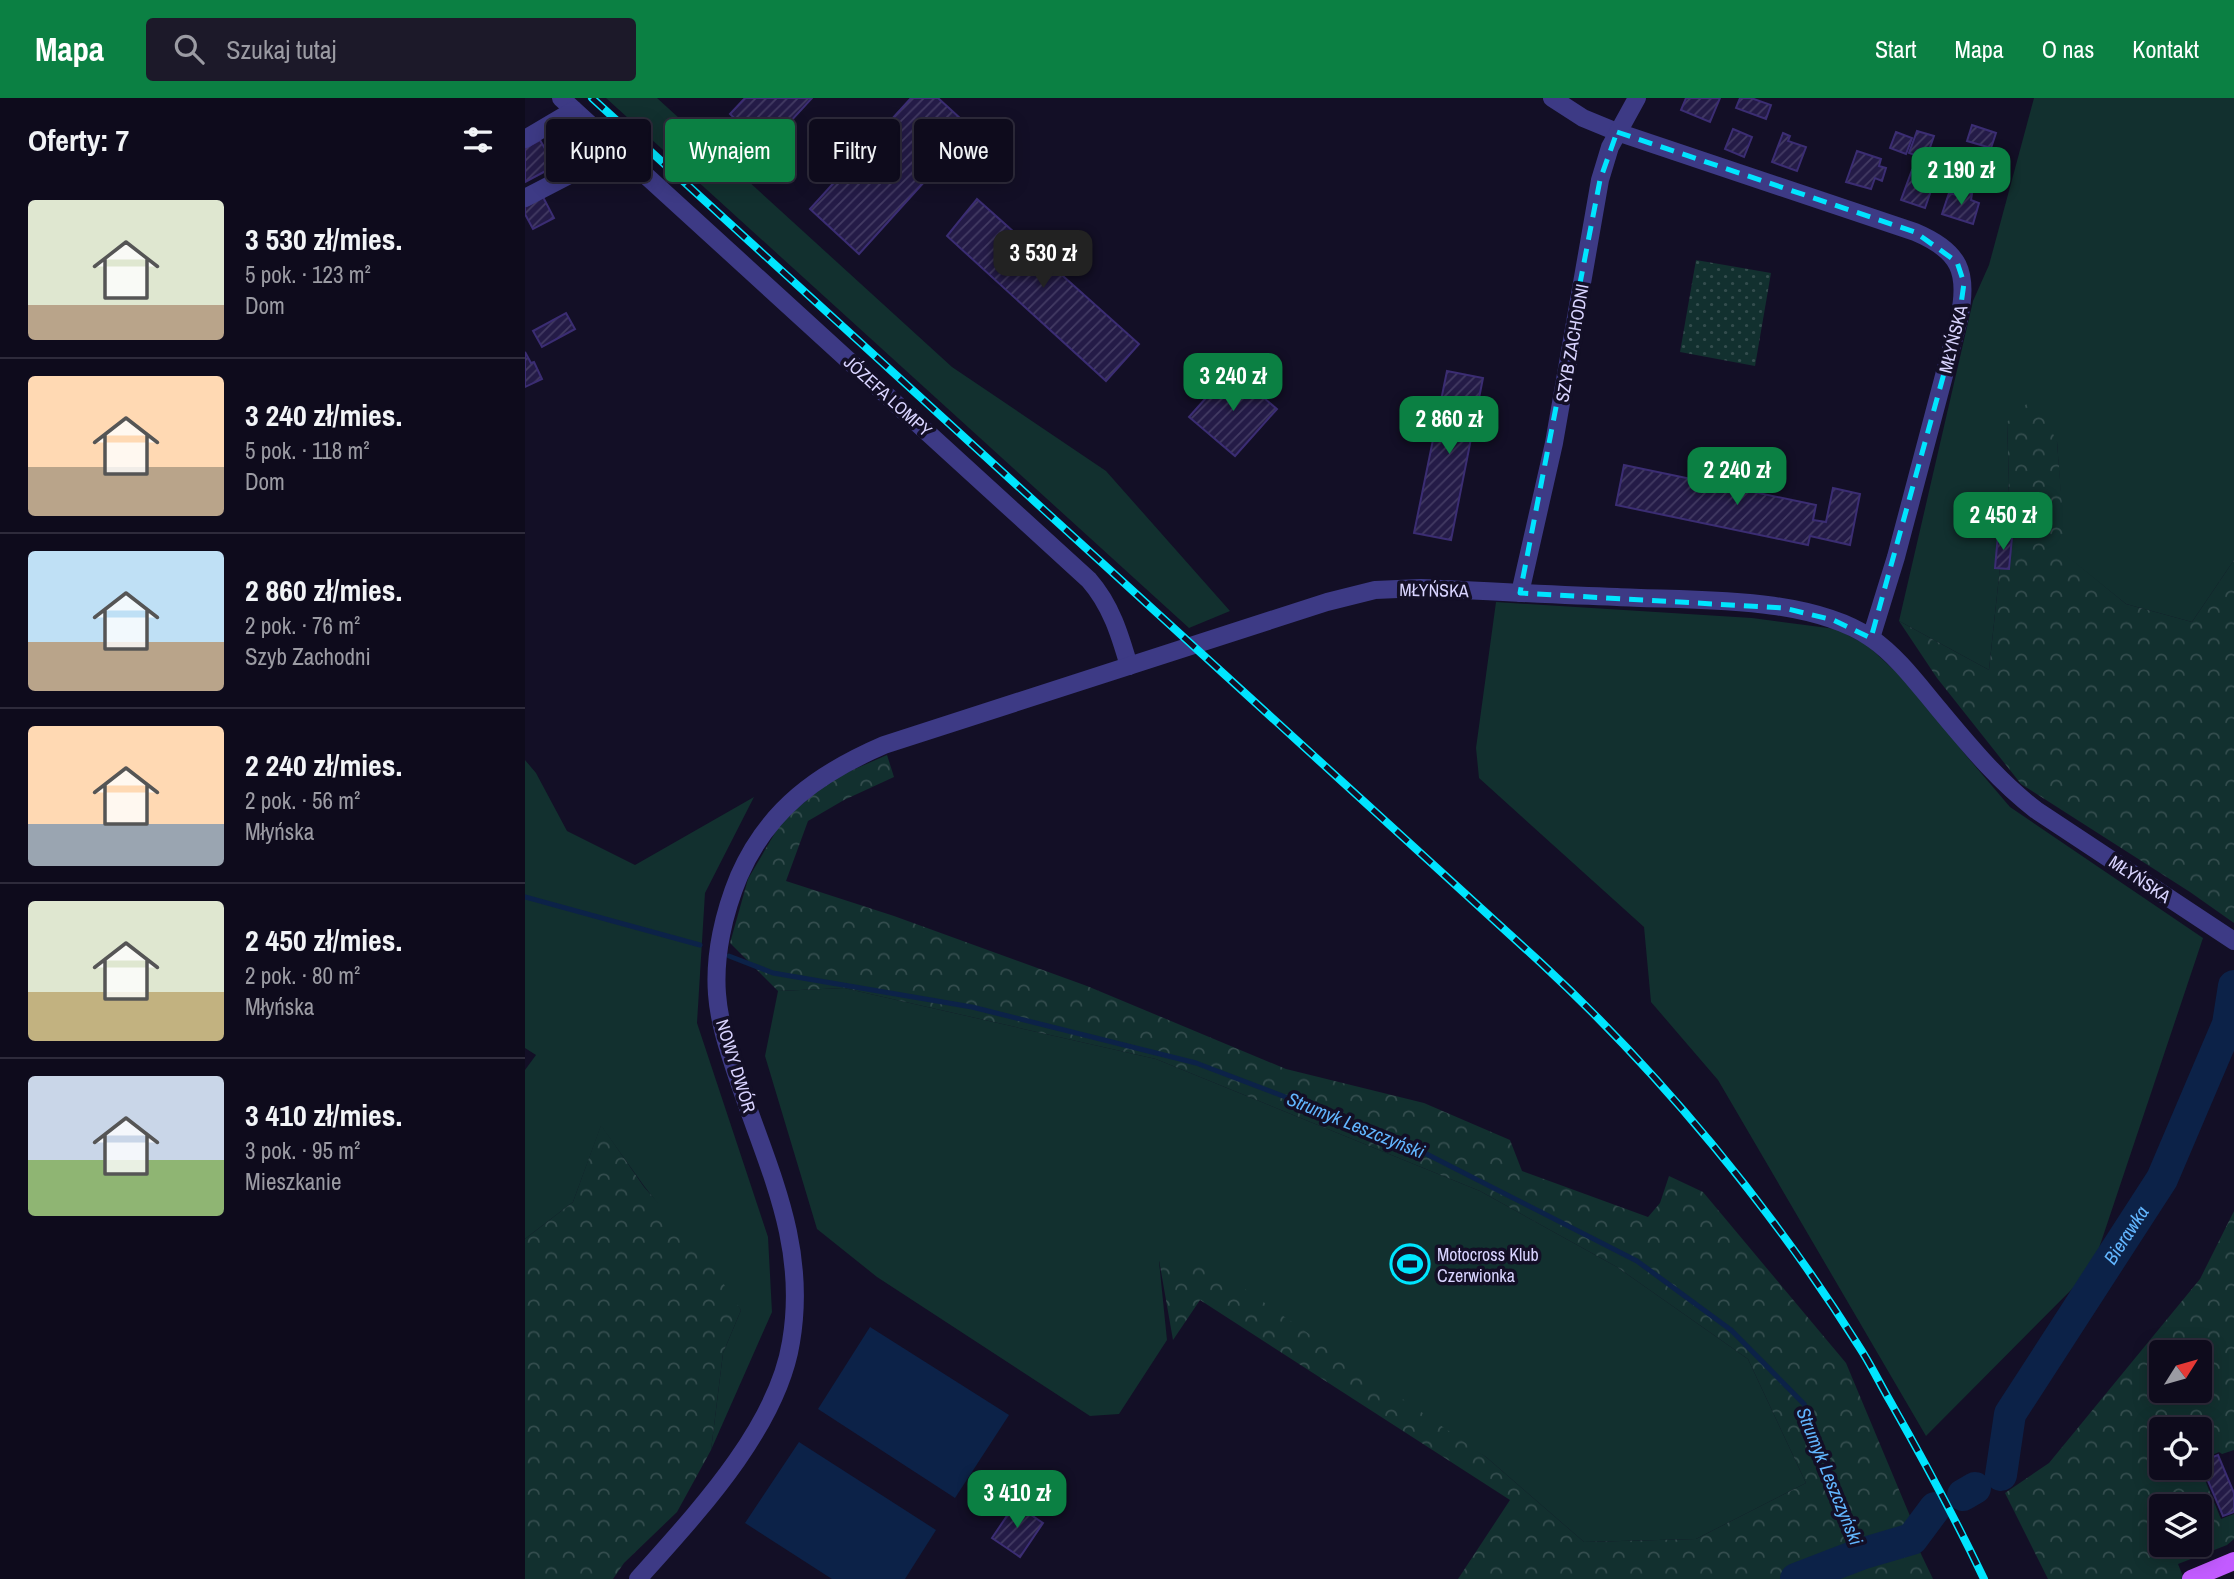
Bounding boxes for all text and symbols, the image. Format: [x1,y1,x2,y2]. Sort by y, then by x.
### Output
search box [146,18,636,81]
text: Mapa [35,27,104,71]
icon: search [170,30,208,68]
text: Szukaj tutaj [226,32,336,67]
text: Start [1875,33,1917,65]
text: Mapa [1955,33,2004,65]
text: O nas [2042,33,2094,65]
text: Kontakt [2132,33,2199,65]
chip: Kupno [546,119,651,182]
chip: Wynajem [665,119,795,182]
chip: Filtry [809,119,900,182]
chip: Nowe [914,119,1013,182]
text: Oferty: 7 [28,120,129,160]
icon: filters [459,121,497,159]
pin: 2 190 zł [1889,148,2033,207]
text: 2 190 zł [1927,154,1995,185]
text: 3 530 zł/mies. [245,219,402,259]
icon: home [84,228,168,312]
pin: 3 530 zł [971,230,1115,290]
text: 3 530 zł [1009,237,1077,268]
text: 5 pok. · 123 m² [245,259,371,290]
street label: SZYB ZACHODNI [1549,282,1595,404]
text: Dom [245,290,285,321]
street label: MŁYŃSKA [1932,302,1974,376]
street label: JÓZEFA LOMPY [838,350,938,442]
pin: 3 240 zł [1161,354,1305,413]
text: 3 240 zł [1199,360,1267,391]
text: 3 240 zł/mies. [245,395,402,435]
pin: 2 860 zł [1377,396,1521,456]
text: 2 860 zł [1415,403,1483,434]
icon: home [84,404,168,488]
text: 5 pok. · 118 m² [245,435,369,466]
pin: 2 240 zł [1665,448,1809,507]
text: 2 240 zł [1703,454,1771,485]
text: Dom [245,466,285,497]
pin: 2 450 zł [1931,492,2075,552]
text: 2 450 zł [1969,499,2037,530]
text: 2 860 zł/mies. [245,570,402,610]
street label: MŁYŃSKA [1399,577,1469,603]
icon: home [84,579,168,663]
text: 2 pok. · 76 m² [245,610,360,641]
text: Szyb Zachodni [245,641,371,672]
text: 2 240 zł/mies. [245,745,402,785]
icon: home [84,754,168,838]
text: 2 pok. · 56 m² [245,785,360,816]
text: Młyńska [245,816,314,847]
street label: MŁYŃSKA [2104,849,2176,909]
text: 2 450 zł/mies. [245,920,402,960]
icon: home [84,929,168,1013]
text: 2 pok. · 80 m² [245,960,360,991]
text: Młyńska [245,991,314,1022]
street label: NOWY DWÓR [710,1016,762,1116]
water label: Strumyk Leszczyński [1283,1086,1429,1165]
text: 3 410 zł/mies. [245,1095,402,1135]
icon: home [84,1104,168,1188]
text: 3 pok. · 95 m² [245,1135,360,1166]
text: Mieszkanie [245,1166,341,1197]
water label: Bierawka [2097,1200,2155,1269]
place label: Motocross Klub Czerwionka [1437,1242,1539,1288]
sports icon: Motocross Klub Czerwionka [1389,1243,1431,1285]
north arrow [2149,1340,2212,1404]
map controls [2149,1340,2212,1557]
water label: Strumyk Leszczyński [1791,1403,1870,1549]
button: locate [2149,1417,2212,1480]
pin: 3 410 zł [945,1470,1089,1530]
text: 3 410 zł [983,1477,1051,1508]
button: layers [2149,1494,2212,1557]

